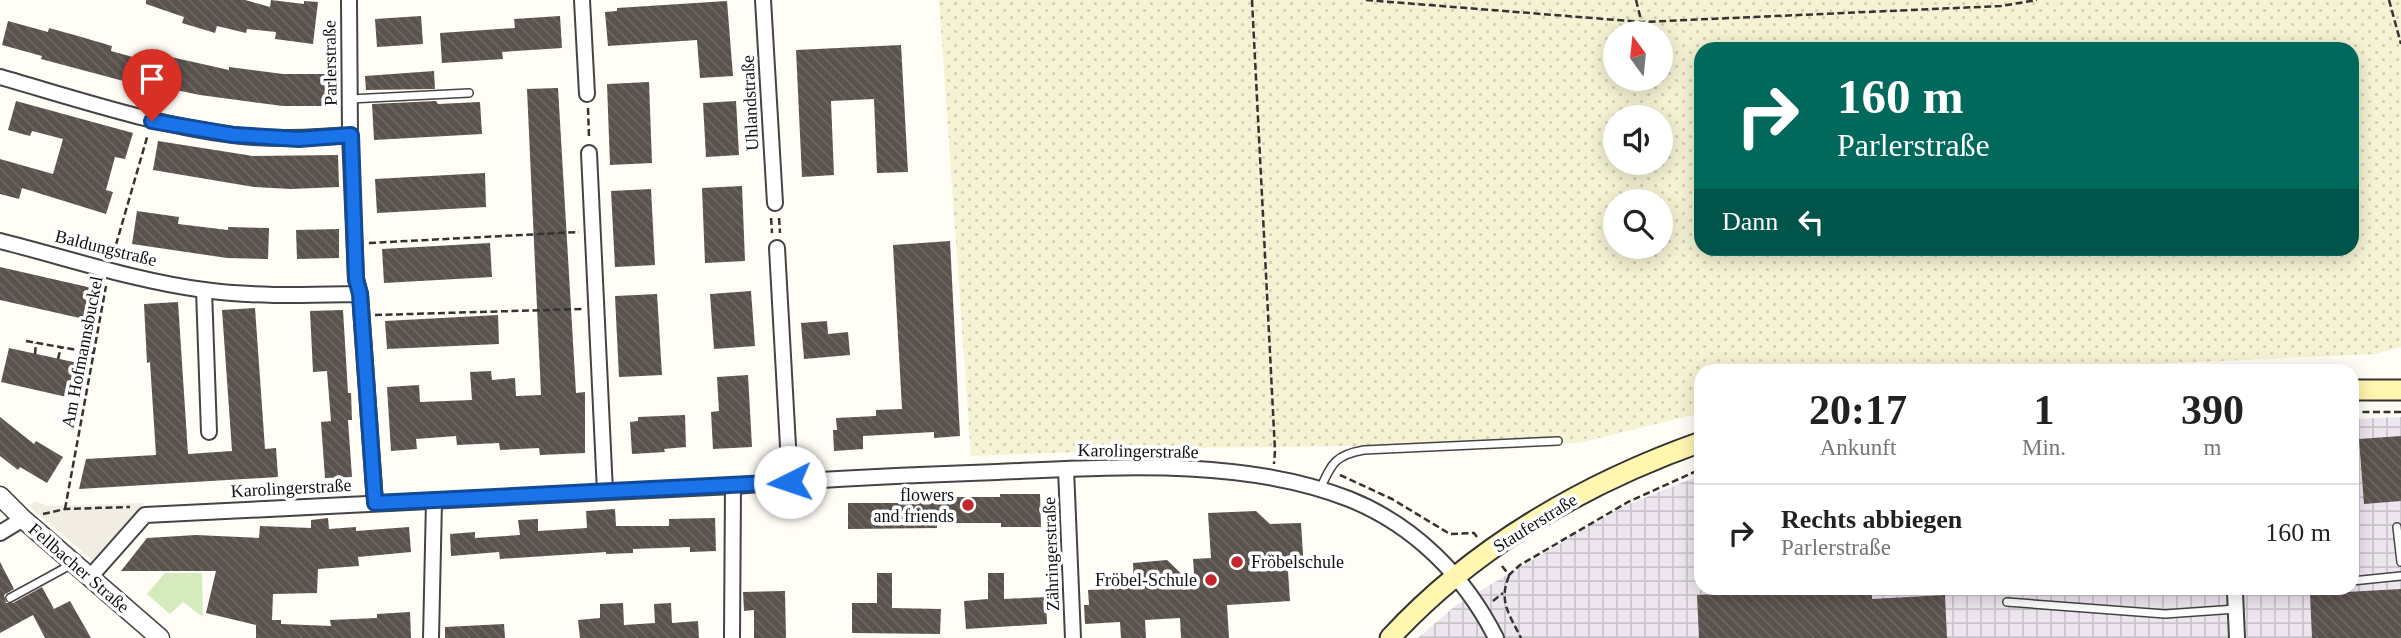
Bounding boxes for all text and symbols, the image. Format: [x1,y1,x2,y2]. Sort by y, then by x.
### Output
street label: Parlerstraße [319,20,341,106]
north arrow [1603,21,1673,91]
map controls [1603,21,1673,259]
pin [122,49,182,121]
street label: Uhlandstraße [738,55,762,151]
icon: arrive [133,60,171,98]
text: 160 m [1837,69,1964,124]
icon: right [1722,70,1813,161]
button: sound [1603,105,1673,175]
text: Parlerstraße [1837,127,1990,163]
button: search [1603,189,1673,259]
icon: left [1792,203,1830,241]
text: Dann [1722,207,1778,236]
street label: Baldungstraße [53,226,159,270]
street label: Am Hofmannsbuckel [57,274,107,430]
text: 20:17 [1809,387,1907,433]
text: 1 [2033,387,2054,433]
text: 390 [2181,387,2244,433]
text: Ankunft [1820,435,1896,460]
text: Min. [2022,435,2066,460]
text: m [2204,435,2221,460]
street label: Karolingerstraße [1077,440,1199,462]
position arrow [753,445,827,519]
street label: Karolingerstraße [230,475,352,501]
place label: flowers and friends [874,485,954,526]
street label: Stauferstraße [1489,489,1581,557]
marker: flowers and friends [960,497,976,513]
street label: Zähringerstraße [1039,497,1063,611]
text: Rechts abbiegen [1781,505,1962,534]
icon: right [1722,514,1760,552]
text: 160 m [2265,518,2331,547]
street label: Fellbacher Straße [25,519,133,617]
text: Parlerstraße [1781,535,1891,560]
place label: Fröbelschule [1251,552,1344,572]
marker: Fröbelschule [1229,554,1245,570]
place label: Fröbel-Schule [1095,570,1197,590]
marker: Fröbel-Schule [1203,572,1219,588]

